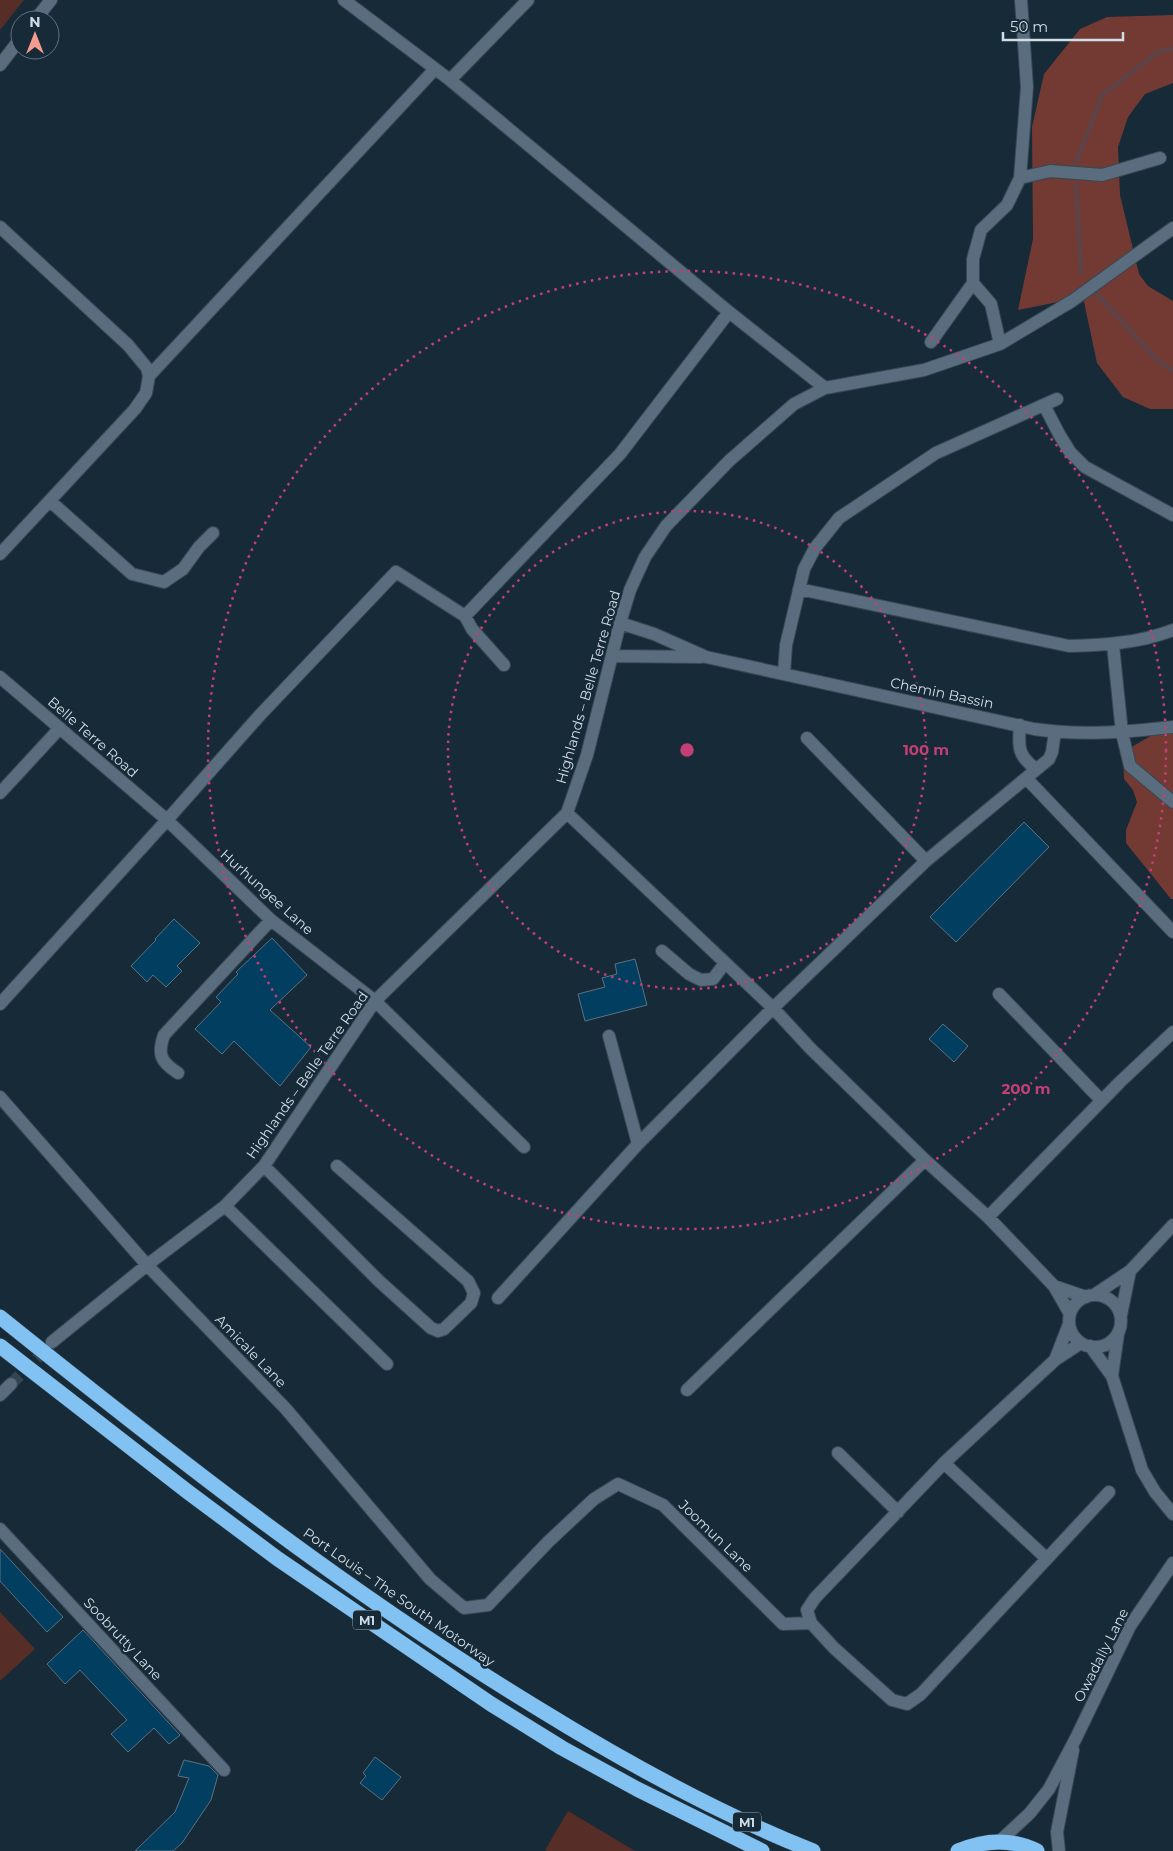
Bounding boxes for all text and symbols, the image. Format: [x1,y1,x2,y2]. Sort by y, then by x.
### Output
north arrow [10,10,60,60]
scale bar [1003,10,1123,42]
text: N [29,13,41,31]
text: 50 m [1010,17,1048,36]
street label: Highlands – Belle Terre Road [552,588,624,786]
street label: Chemin Bassin [889,673,995,713]
street label: Belle Terre Road [44,693,142,781]
text: 100 m [903,740,949,759]
centre of rings [678,741,696,759]
street label: Hurhungee Lane [217,845,317,939]
street label: Highlands – Belle Terre Road [242,988,372,1162]
text: 200 m [1001,1079,1051,1098]
street label: Amicale Lane [211,1311,291,1391]
street label: Joomun Lane [674,1495,757,1576]
street label: Port Louis – The South Motorway [300,1524,499,1671]
street label: Soobrutty Lane [80,1594,166,1684]
street label: Owadally Lane [1070,1605,1132,1705]
road number: M1 [353,1610,381,1630]
road number: M1 [733,1812,761,1831]

